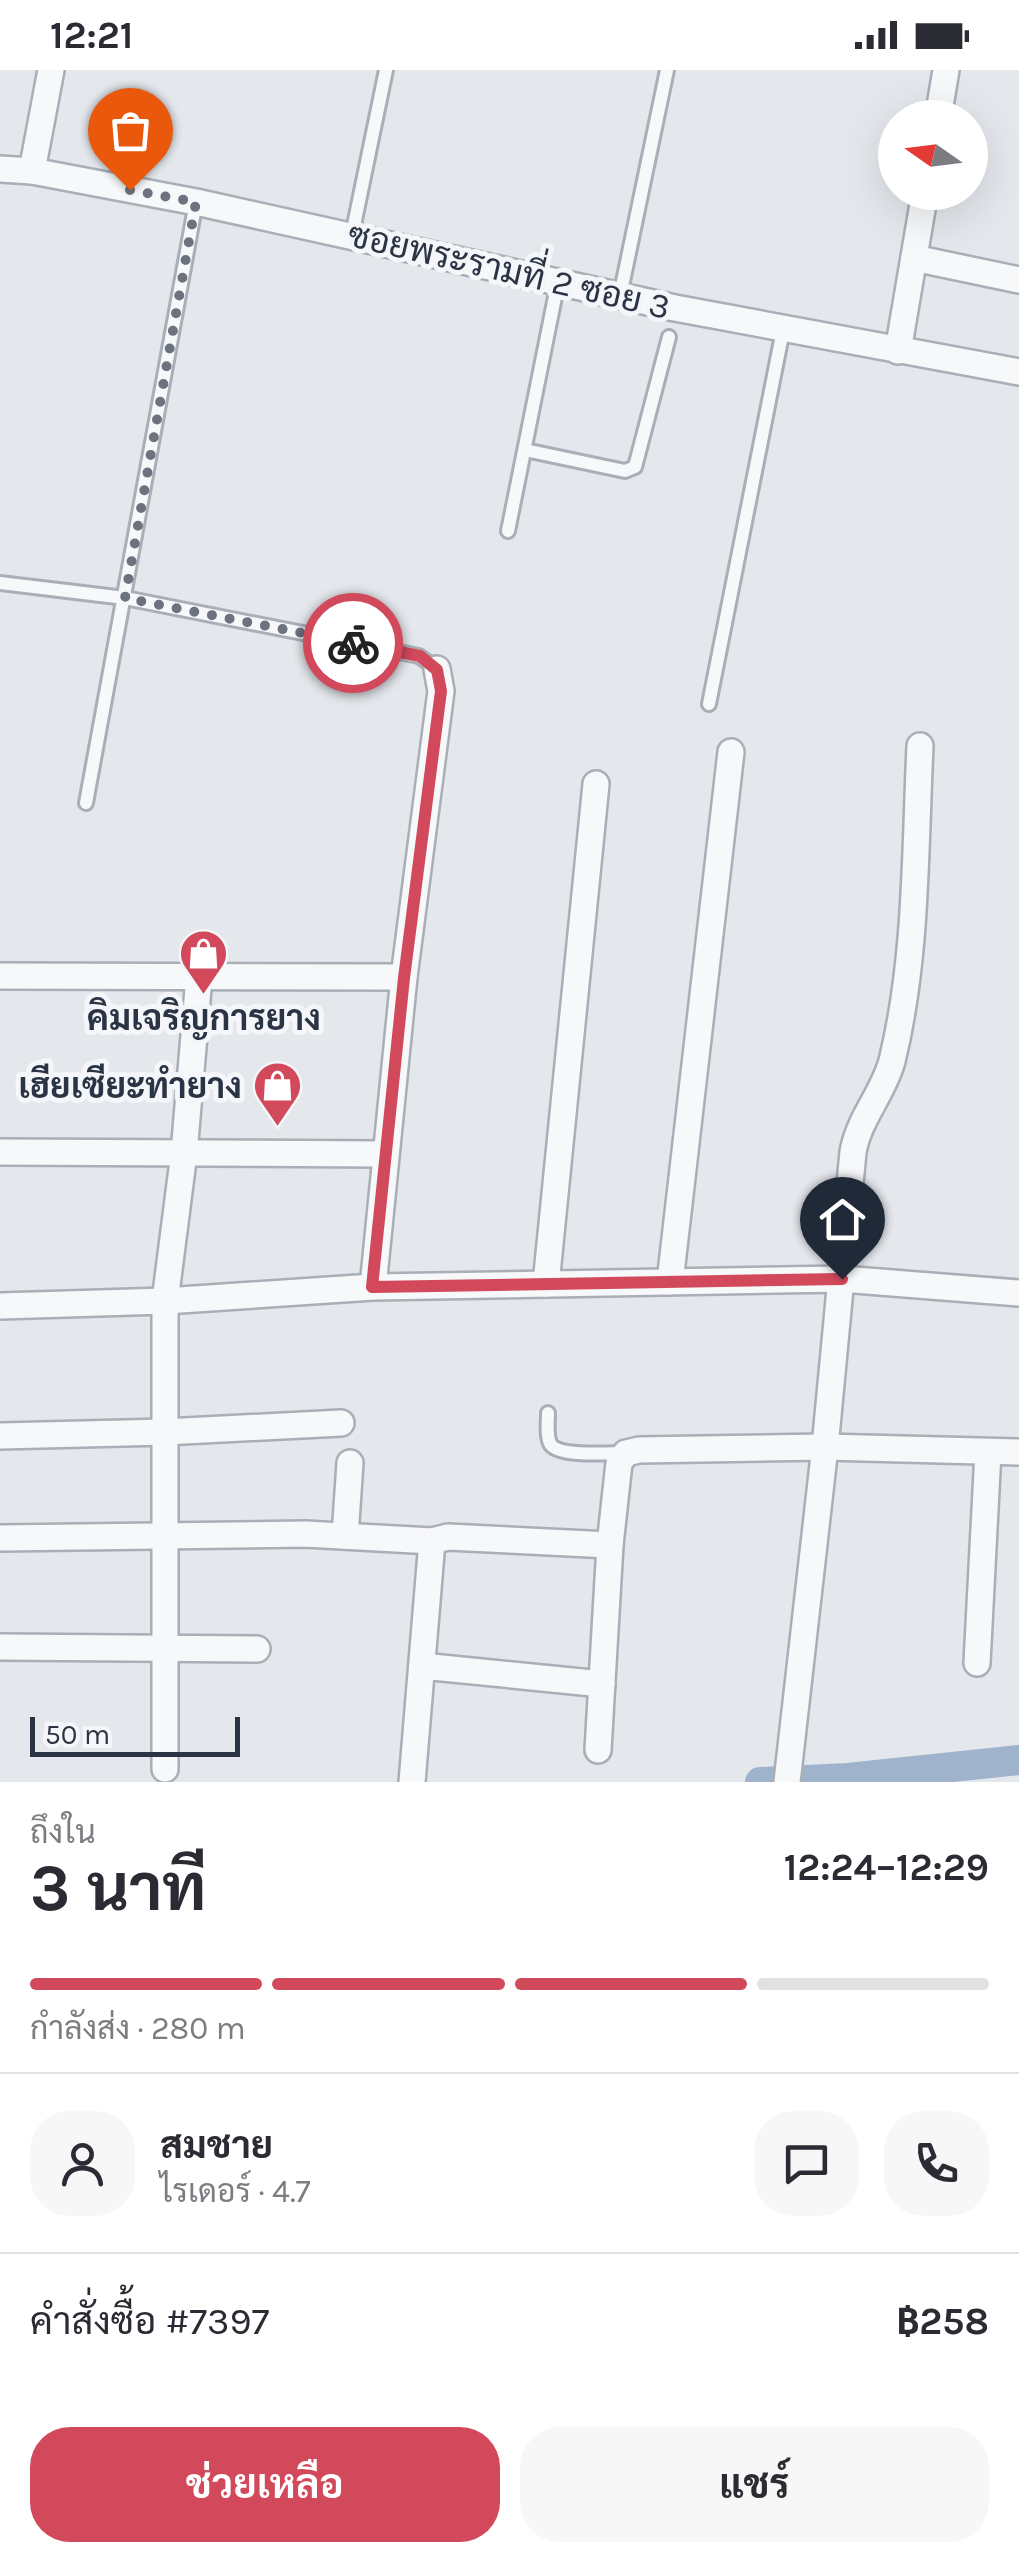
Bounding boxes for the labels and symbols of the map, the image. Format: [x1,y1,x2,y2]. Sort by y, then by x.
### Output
pin [88,88,173,191]
north arrow [878,100,988,210]
street label: ซอยพระรามที่ 2 ซอย 3 [344,203,677,328]
courier [303,593,403,693]
shop icon: คิมเจริญการยาง [178,928,230,996]
place label: คิมเจริญการยาง [87,997,321,1040]
shop icon: เฮียเซียะทำยาง [251,1060,303,1128]
place label: เฮียเซียะทำยาง [18,1063,242,1107]
pin [800,1177,885,1280]
scale bar [30,1712,240,1756]

